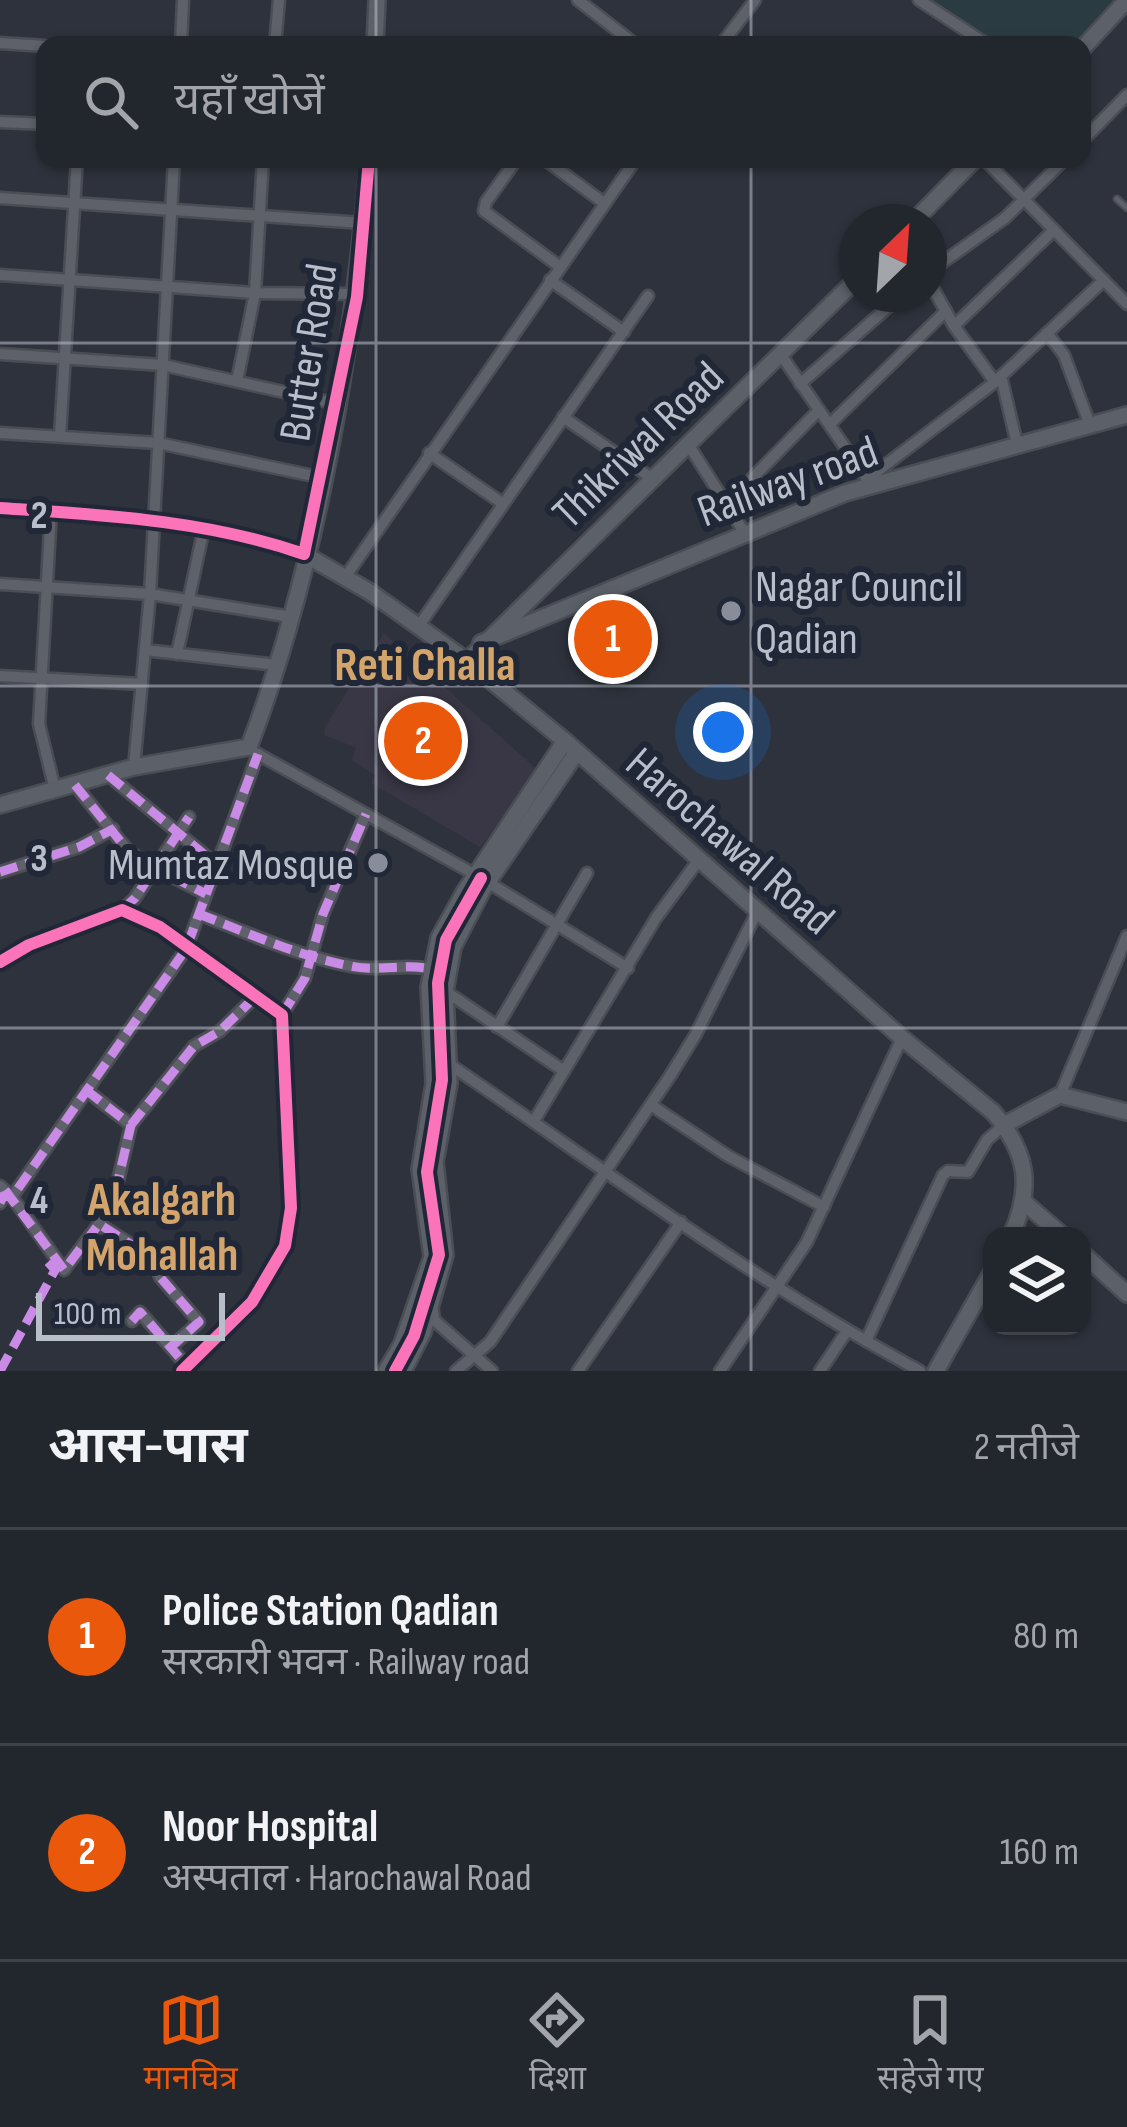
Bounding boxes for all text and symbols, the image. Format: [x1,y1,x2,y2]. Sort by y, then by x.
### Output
search box [36,36,1091,168]
icon: search [78,69,144,135]
text: यहाँ खोजें [174,73,325,128]
north arrow [839,204,947,312]
street label: Butter Road [268,260,351,445]
street label: Thikriwal Road [542,351,736,541]
street label: Railway road [690,424,885,540]
text: 2 [30,493,48,540]
place label: Nagar Council Qadian [755,560,963,667]
pin: 1 [574,594,652,684]
marker: Nagar Council Qadian [718,598,744,624]
district label: Reti Challa [334,637,516,694]
pin: 2 [384,696,462,786]
your location [693,702,753,762]
street label: Harochawal Road [614,737,845,947]
text: 3 [30,836,48,883]
place label: Mumtaz Mosque [108,838,354,893]
marker: Mumtaz Mosque [365,850,391,876]
district label: Akalgarh Mohallah [86,1172,238,1284]
text: 4 [30,1178,48,1225]
map controls [983,1227,1091,1335]
button: layers [983,1227,1091,1335]
scale bar [36,1287,225,1340]
text: 100 m [54,1294,121,1334]
text: आस-पास [48,1416,248,1477]
text: 2 नतीजे [974,1424,1079,1471]
text: Police Station Qadian [162,1584,499,1639]
text: 1 [79,1613,95,1660]
text: 80 m [1013,1613,1079,1660]
text: सरकारी भवन · Railway road [162,1639,530,1686]
text: Noor Hospital [162,1800,378,1855]
text: 2 [78,1829,96,1876]
text: 160 m [1000,1829,1079,1876]
text: अस्पताल · Harochawal Road [162,1855,532,1902]
tab: मानचित्र [143,1987,238,2102]
tab: दिशा [524,1987,590,2102]
tab: सहेजे गए [877,1987,984,2102]

